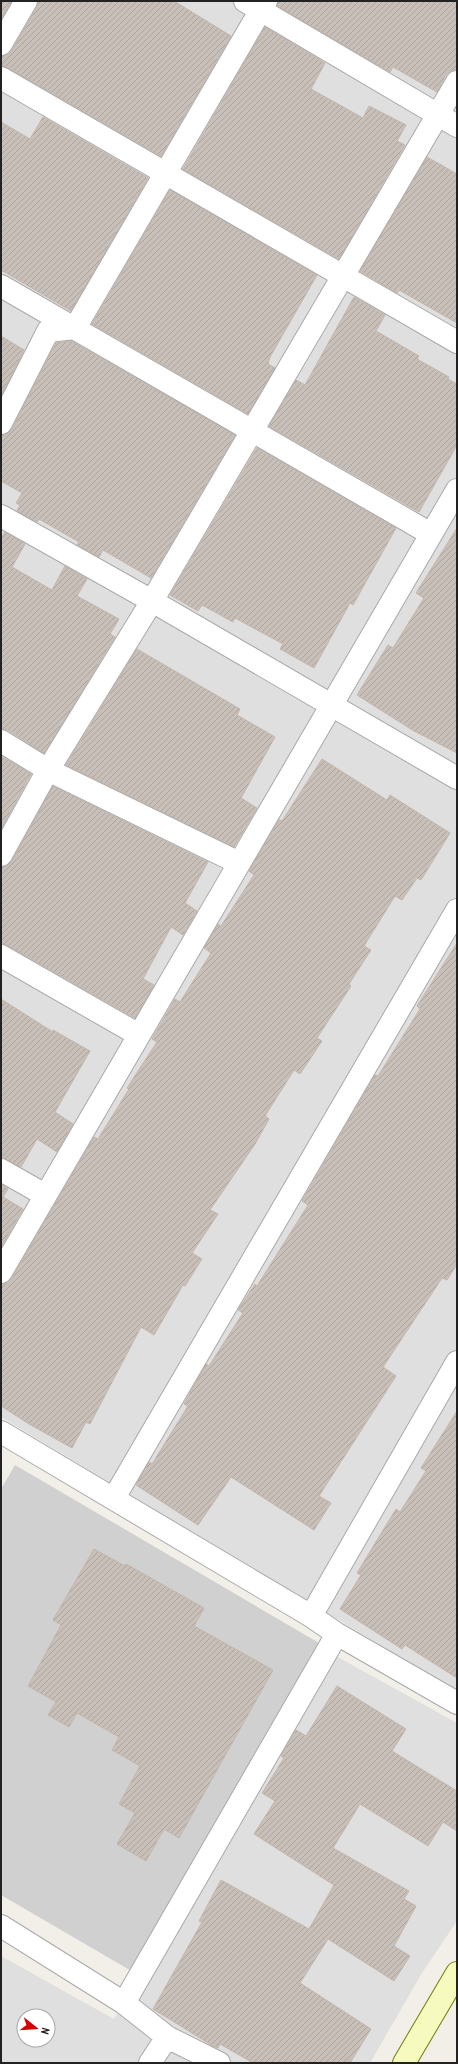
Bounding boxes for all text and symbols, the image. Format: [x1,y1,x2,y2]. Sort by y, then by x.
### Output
north arrow [16,2008,56,2048]
text: N [38,2026,53,2036]

